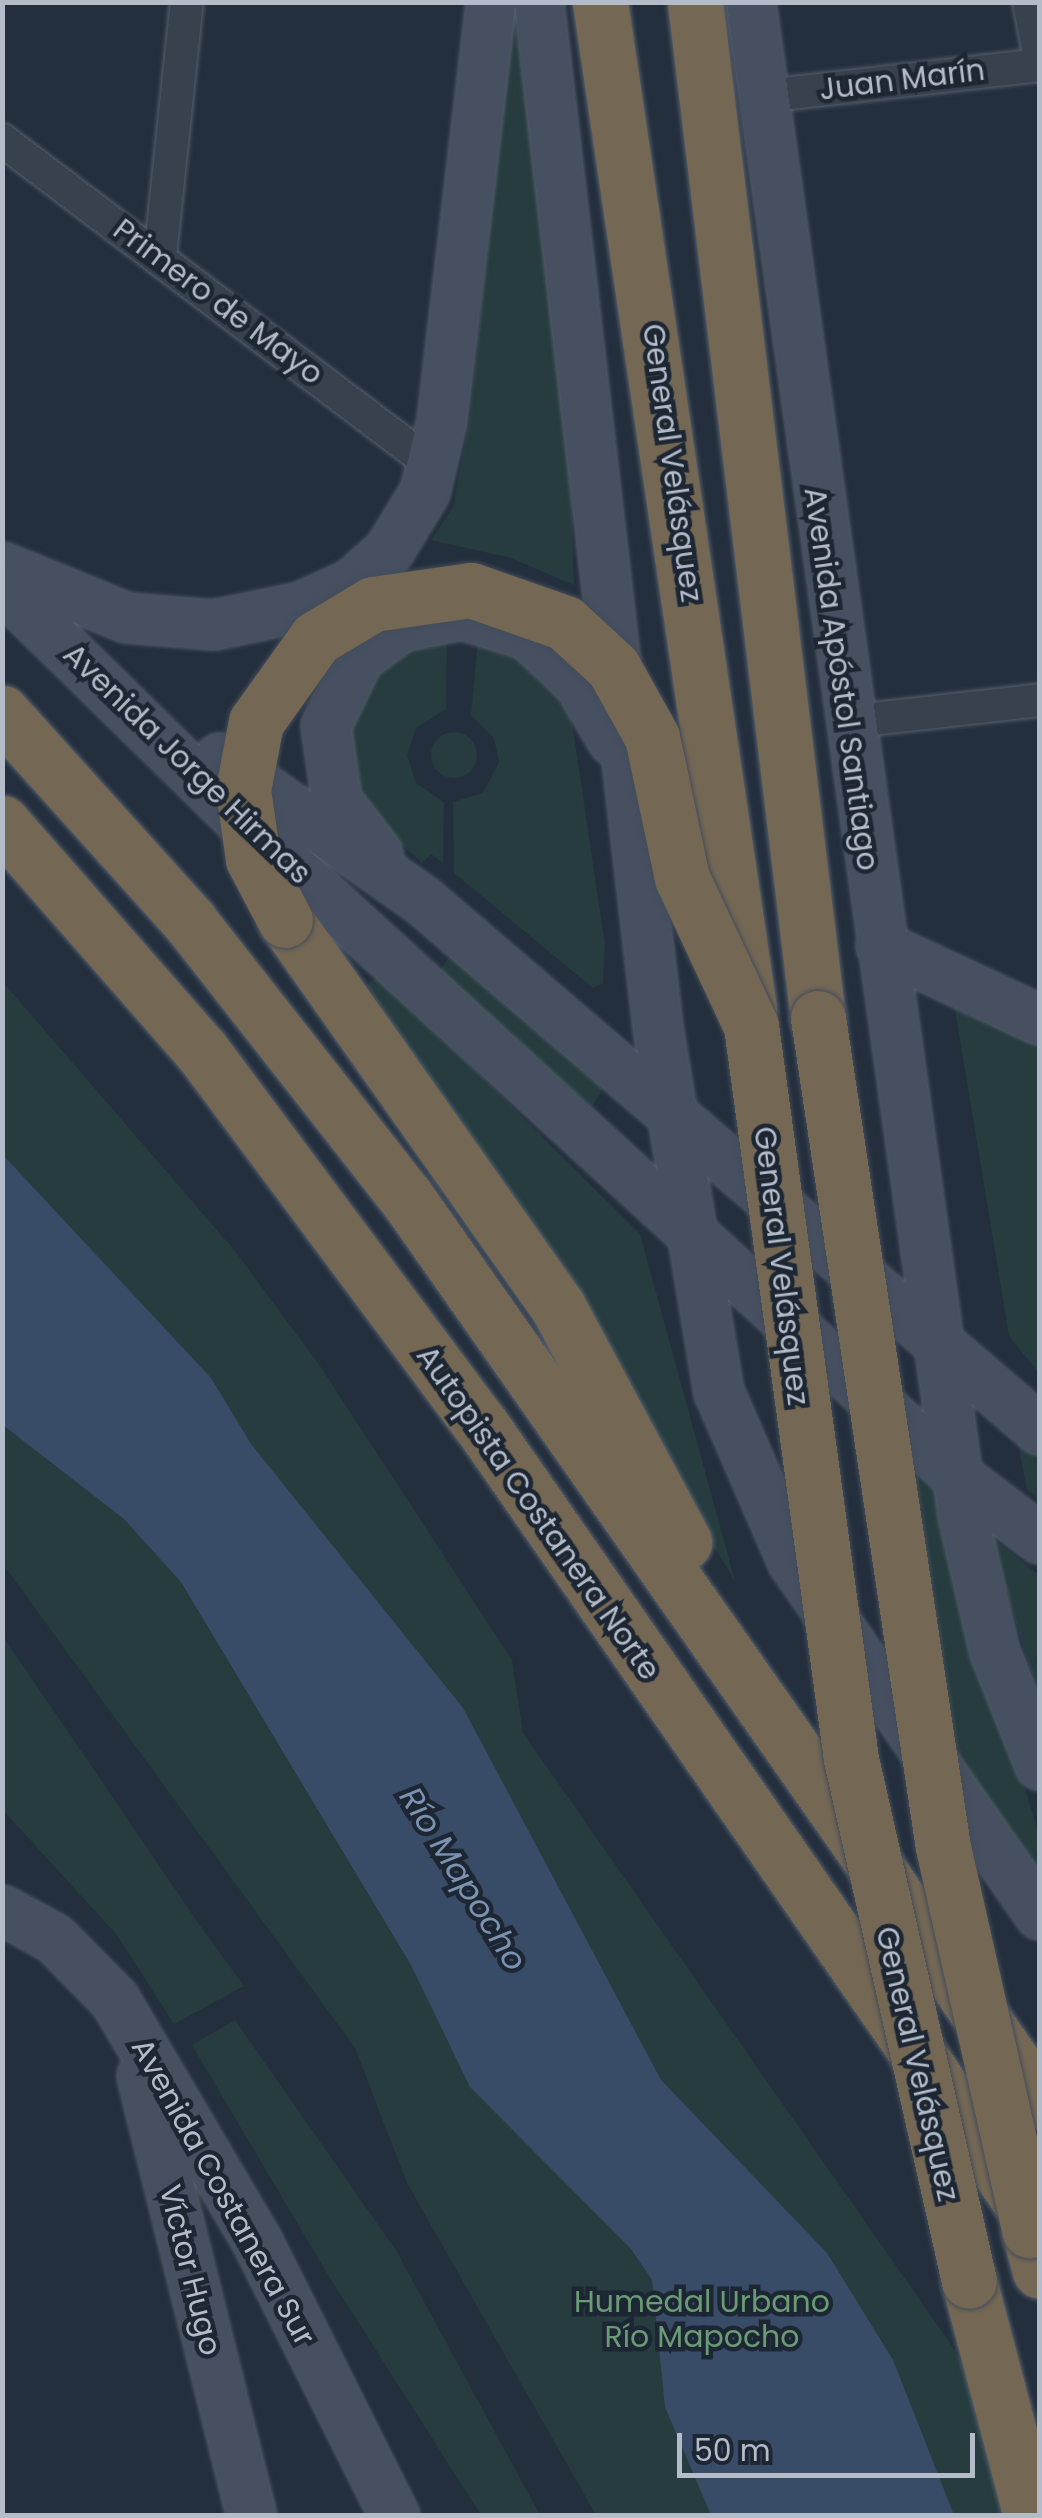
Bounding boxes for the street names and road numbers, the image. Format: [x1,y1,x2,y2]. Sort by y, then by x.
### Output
street label: Juan Marín [817,52,987,108]
street label: Primero de Mayo [106,212,330,392]
street label: General Velásquez [635,322,709,604]
street label: Avenida Apóstol Santiago [796,485,886,873]
street label: Avenida Jorge Hirmas [56,636,318,892]
street label: General Velásquez [746,1125,816,1407]
street label: Autopista Costanera Norte [409,1339,667,1687]
street label: General Velásquez [868,1923,966,2205]
street label: Avenida Costanera Sur [124,2032,322,2352]
street label: Víctor Hugo [151,2181,229,2359]

